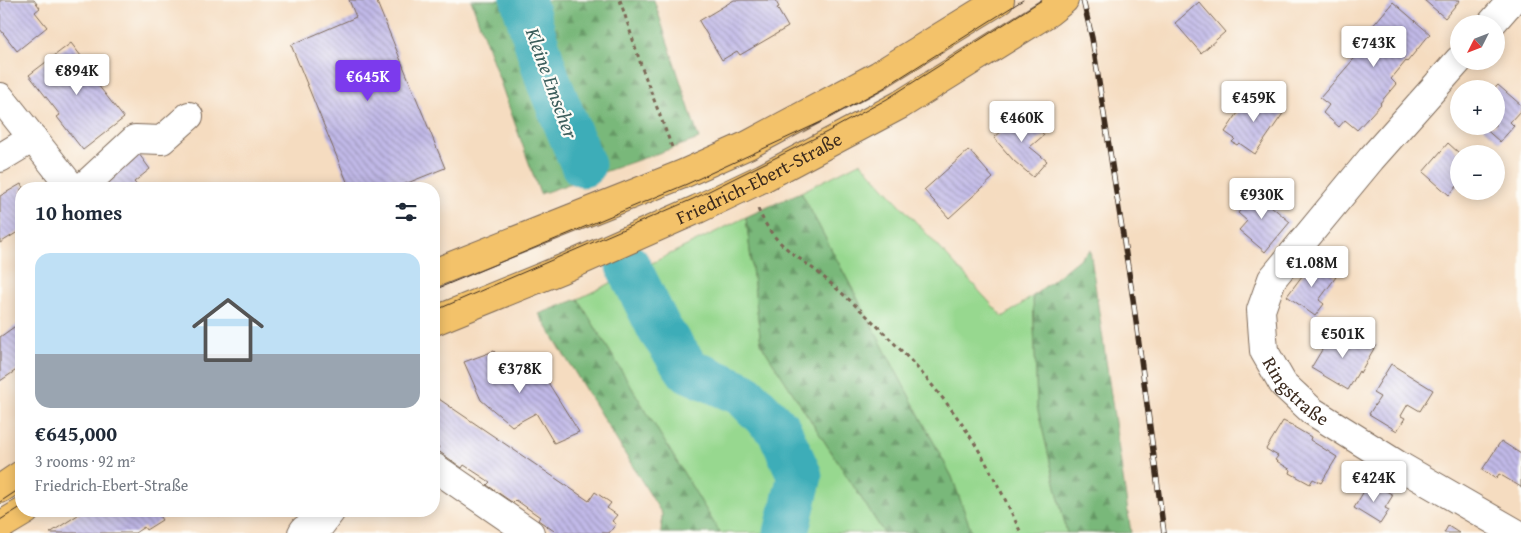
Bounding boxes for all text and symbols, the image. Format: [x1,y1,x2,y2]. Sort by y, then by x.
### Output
north arrow [1450,15,1505,70]
map controls [1450,15,1505,200]
water label: Kleine Emscher [519,22,586,143]
pin: €743K [1339,26,1409,68]
text: €743K [1352,30,1396,54]
pin: €894K [42,54,112,96]
text: €894K [55,58,99,82]
pin: €645K [333,59,403,102]
text: €645K [346,64,390,88]
pin: €459K [1219,80,1289,123]
button: + [1450,80,1505,135]
text: €459K [1232,85,1276,109]
pin: €460K [987,100,1057,143]
text: €460K [1000,105,1044,129]
street label: Friedrich-Ebert-Straße [671,125,847,231]
button: − [1450,145,1505,200]
pin: €930K [1227,178,1297,220]
text: €930K [1240,182,1284,206]
text: 10 homes [35,197,122,228]
icon: filters [392,198,420,226]
pin: €1.08M [1271,246,1353,288]
text: €1.08M [1286,250,1338,274]
icon: home [183,285,273,375]
pin: €501K [1308,316,1378,359]
text: €501K [1321,321,1365,345]
street label: Ringstraße [1256,351,1335,432]
pin: €378K [485,352,555,394]
text: €378K [498,356,542,380]
text: €645,000 [35,418,117,449]
text: 3 rooms · 92 m² [35,449,135,473]
pin: €424K [1339,460,1409,503]
text: €424K [1352,465,1396,489]
text: Friedrich-Ebert-Straße [35,473,188,497]

